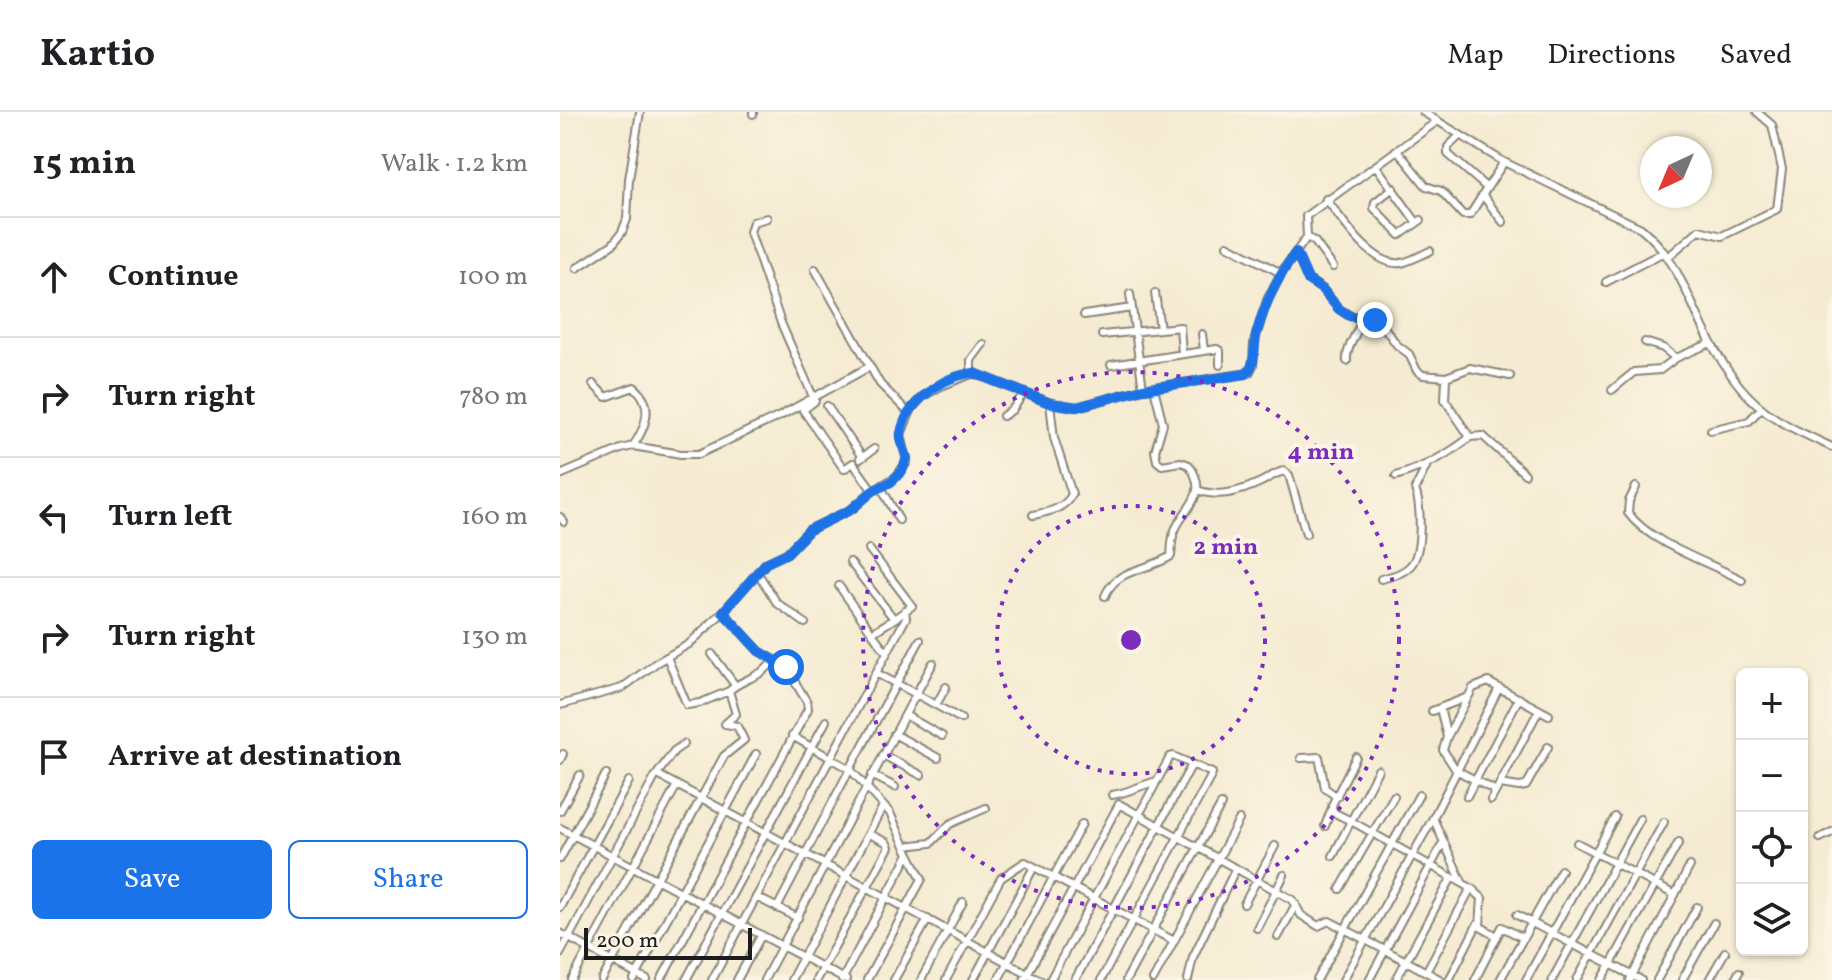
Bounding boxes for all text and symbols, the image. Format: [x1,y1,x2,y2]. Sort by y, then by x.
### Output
text: Kartio [40,29,155,82]
text: Map [1448,36,1504,75]
text: Directions [1548,36,1676,75]
text: Saved [1720,36,1792,75]
north arrow [1640,136,1712,208]
text: 15 min [32,141,136,188]
text: Walk · 1.2 km [381,146,528,182]
icon: ahead [32,255,76,299]
text: Continue [108,256,239,298]
text: 100 m [458,259,528,295]
route end [1357,302,1393,338]
icon: right [32,375,76,419]
text: Turn right [108,376,256,418]
text: 780 m [459,379,528,415]
text: 4 min [1288,436,1355,470]
icon: left [32,495,76,539]
text: Turn left [108,496,232,538]
text: 160 m [461,499,528,535]
text: 2 min [1194,531,1259,565]
icon: right [32,615,76,659]
text: Turn right [108,616,256,658]
text: 130 m [461,619,528,655]
centre of rings [1117,626,1145,654]
route start [768,649,804,685]
map controls [1736,668,1808,956]
button: + [1736,668,1808,740]
icon: arrive [32,735,76,779]
text: Arrive at destination [108,736,402,778]
button: − [1736,740,1808,812]
button: locate [1736,812,1808,884]
button: Save [32,840,272,919]
button: Share [288,840,528,919]
button: layers [1736,884,1808,956]
scale bar [584,924,752,960]
text: 200 m [596,926,658,957]

